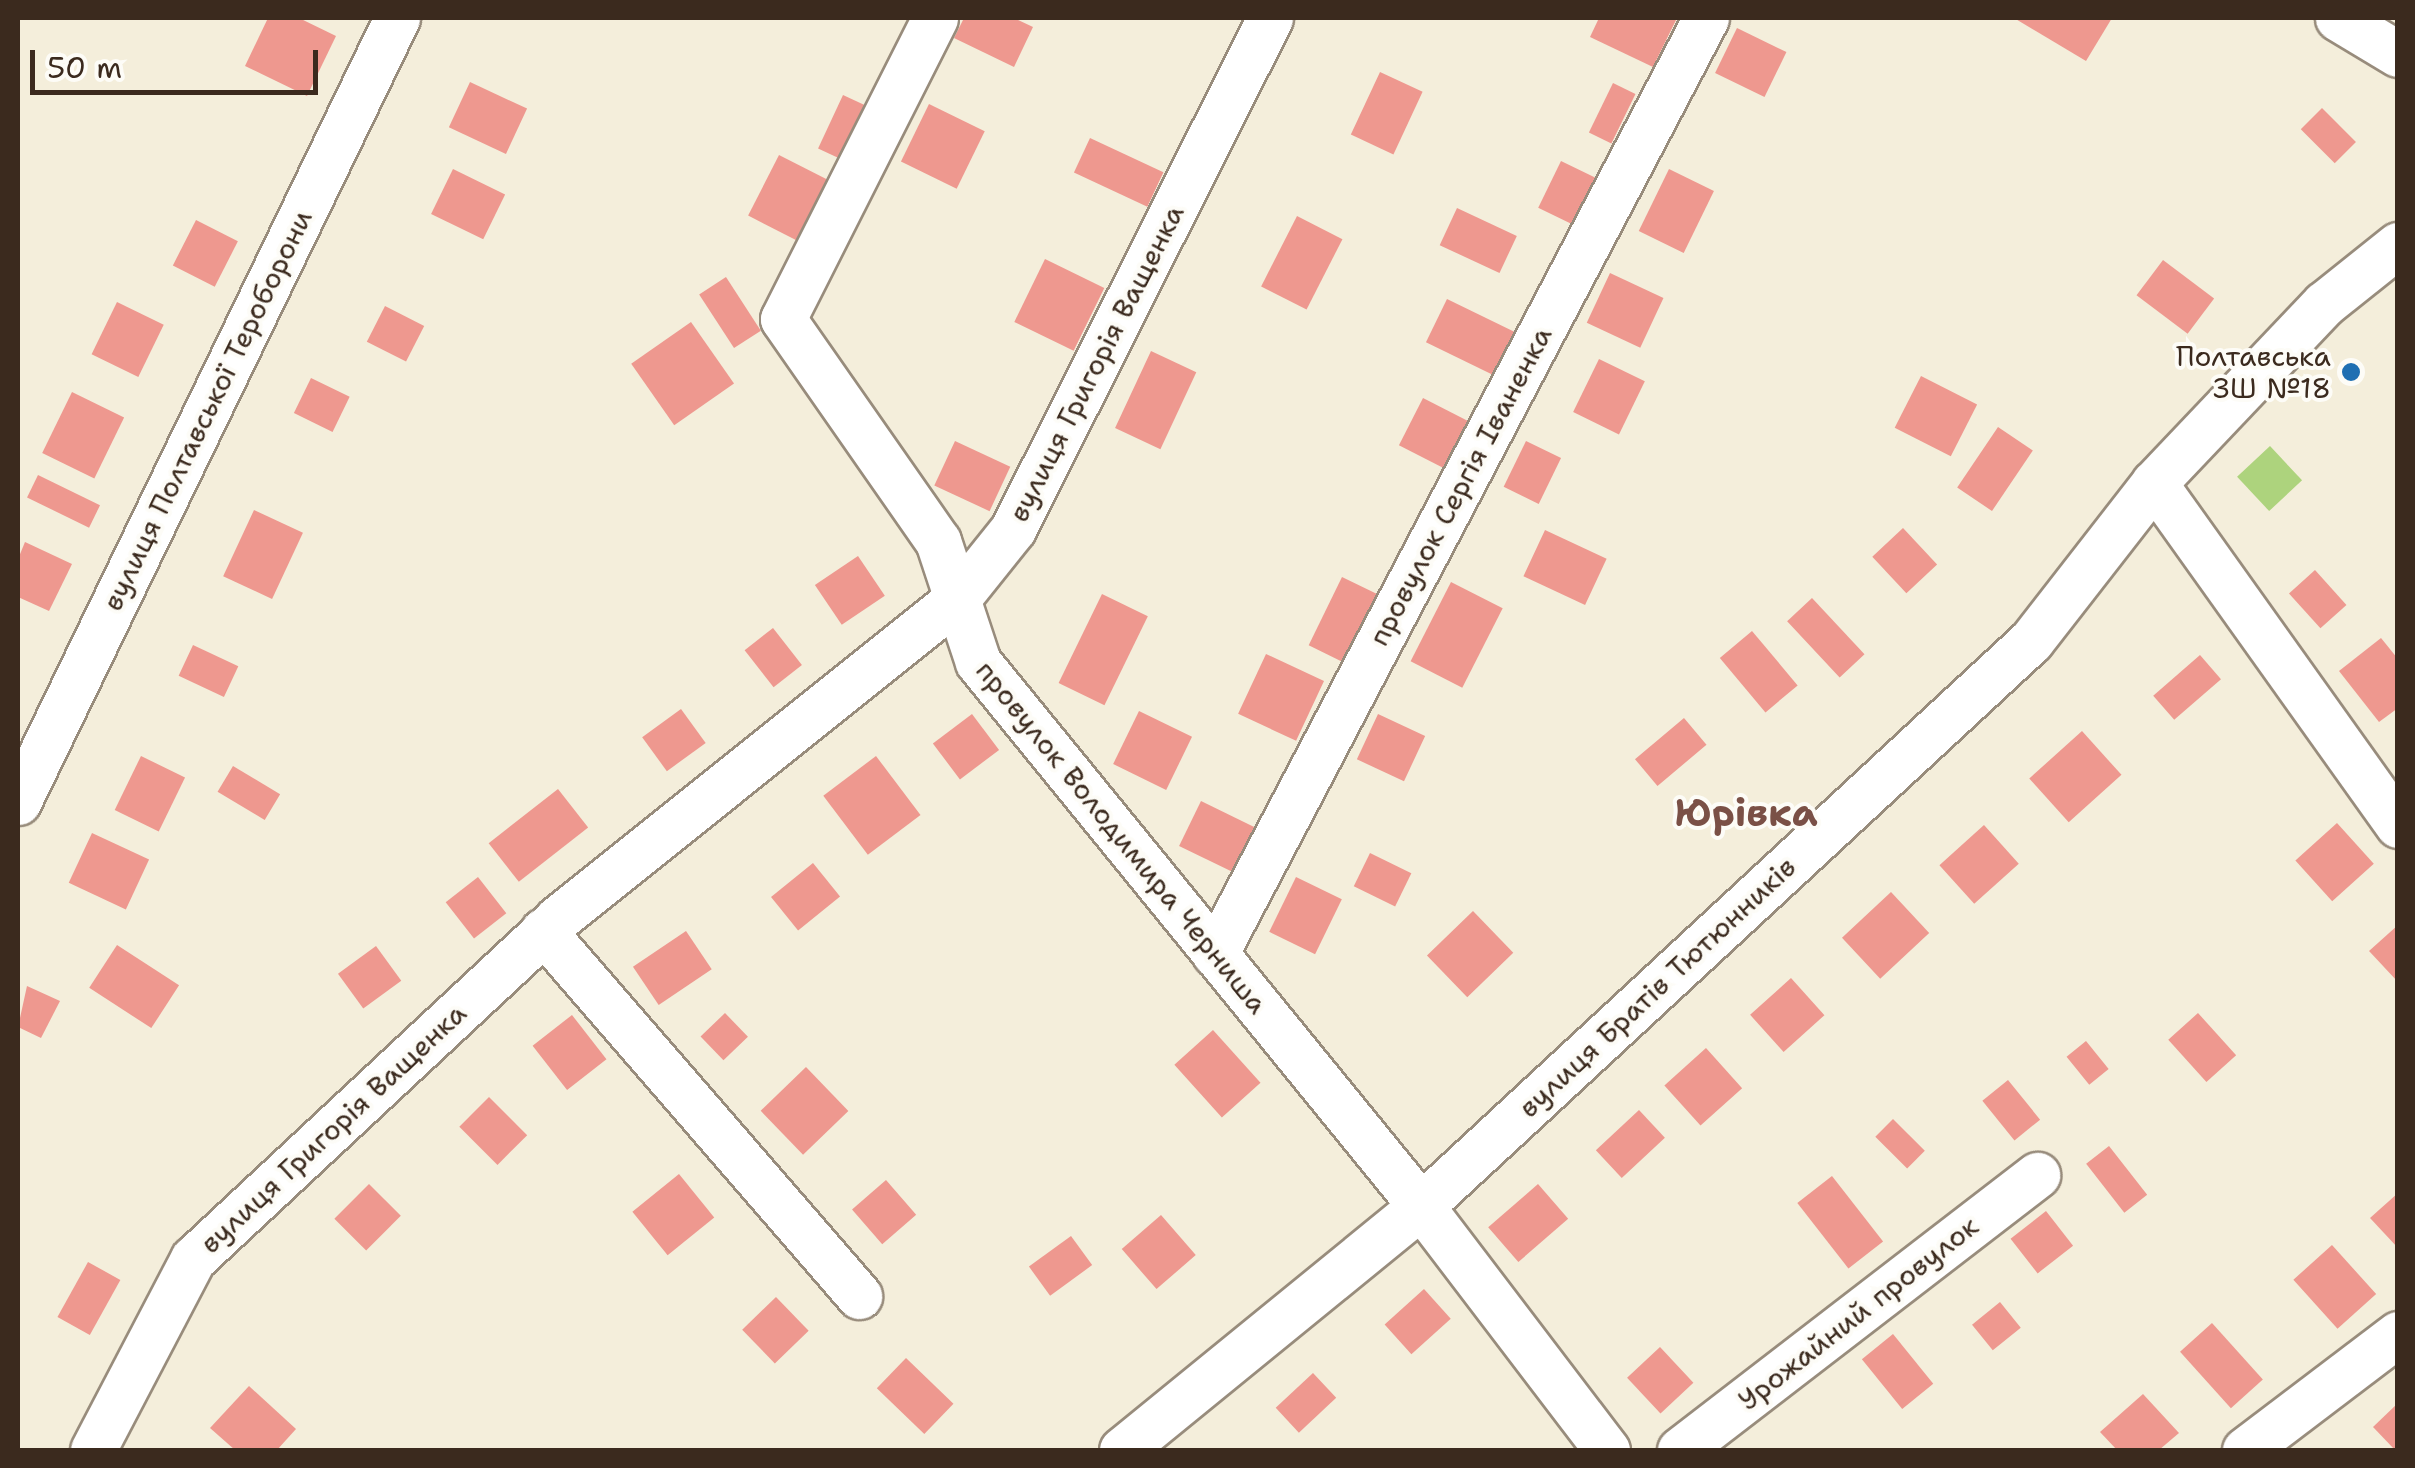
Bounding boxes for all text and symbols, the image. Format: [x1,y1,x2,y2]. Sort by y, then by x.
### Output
scale bar [35,30,322,92]
text: 50 m [47,47,122,88]
street label: вулиця Григорія Ващенка [1001,199,1191,527]
street label: вулиця Полтавської Тероборони [95,204,319,616]
street label: провулок Сергія Іваненка [1362,321,1558,651]
place label: Полтавська ЗШ №18 [2176,339,2331,405]
marker: Полтавська ЗШ №18 [2340,361,2362,383]
street label: провулок Володимира Черниша [969,654,1275,1020]
district label: Юрівка [1674,790,1818,836]
street label: вулиця Братів Тютюнників [1511,850,1803,1124]
street label: вулиця Григорія Ващенка [193,996,473,1260]
street label: Урожайний провулок [1731,1209,1985,1417]

